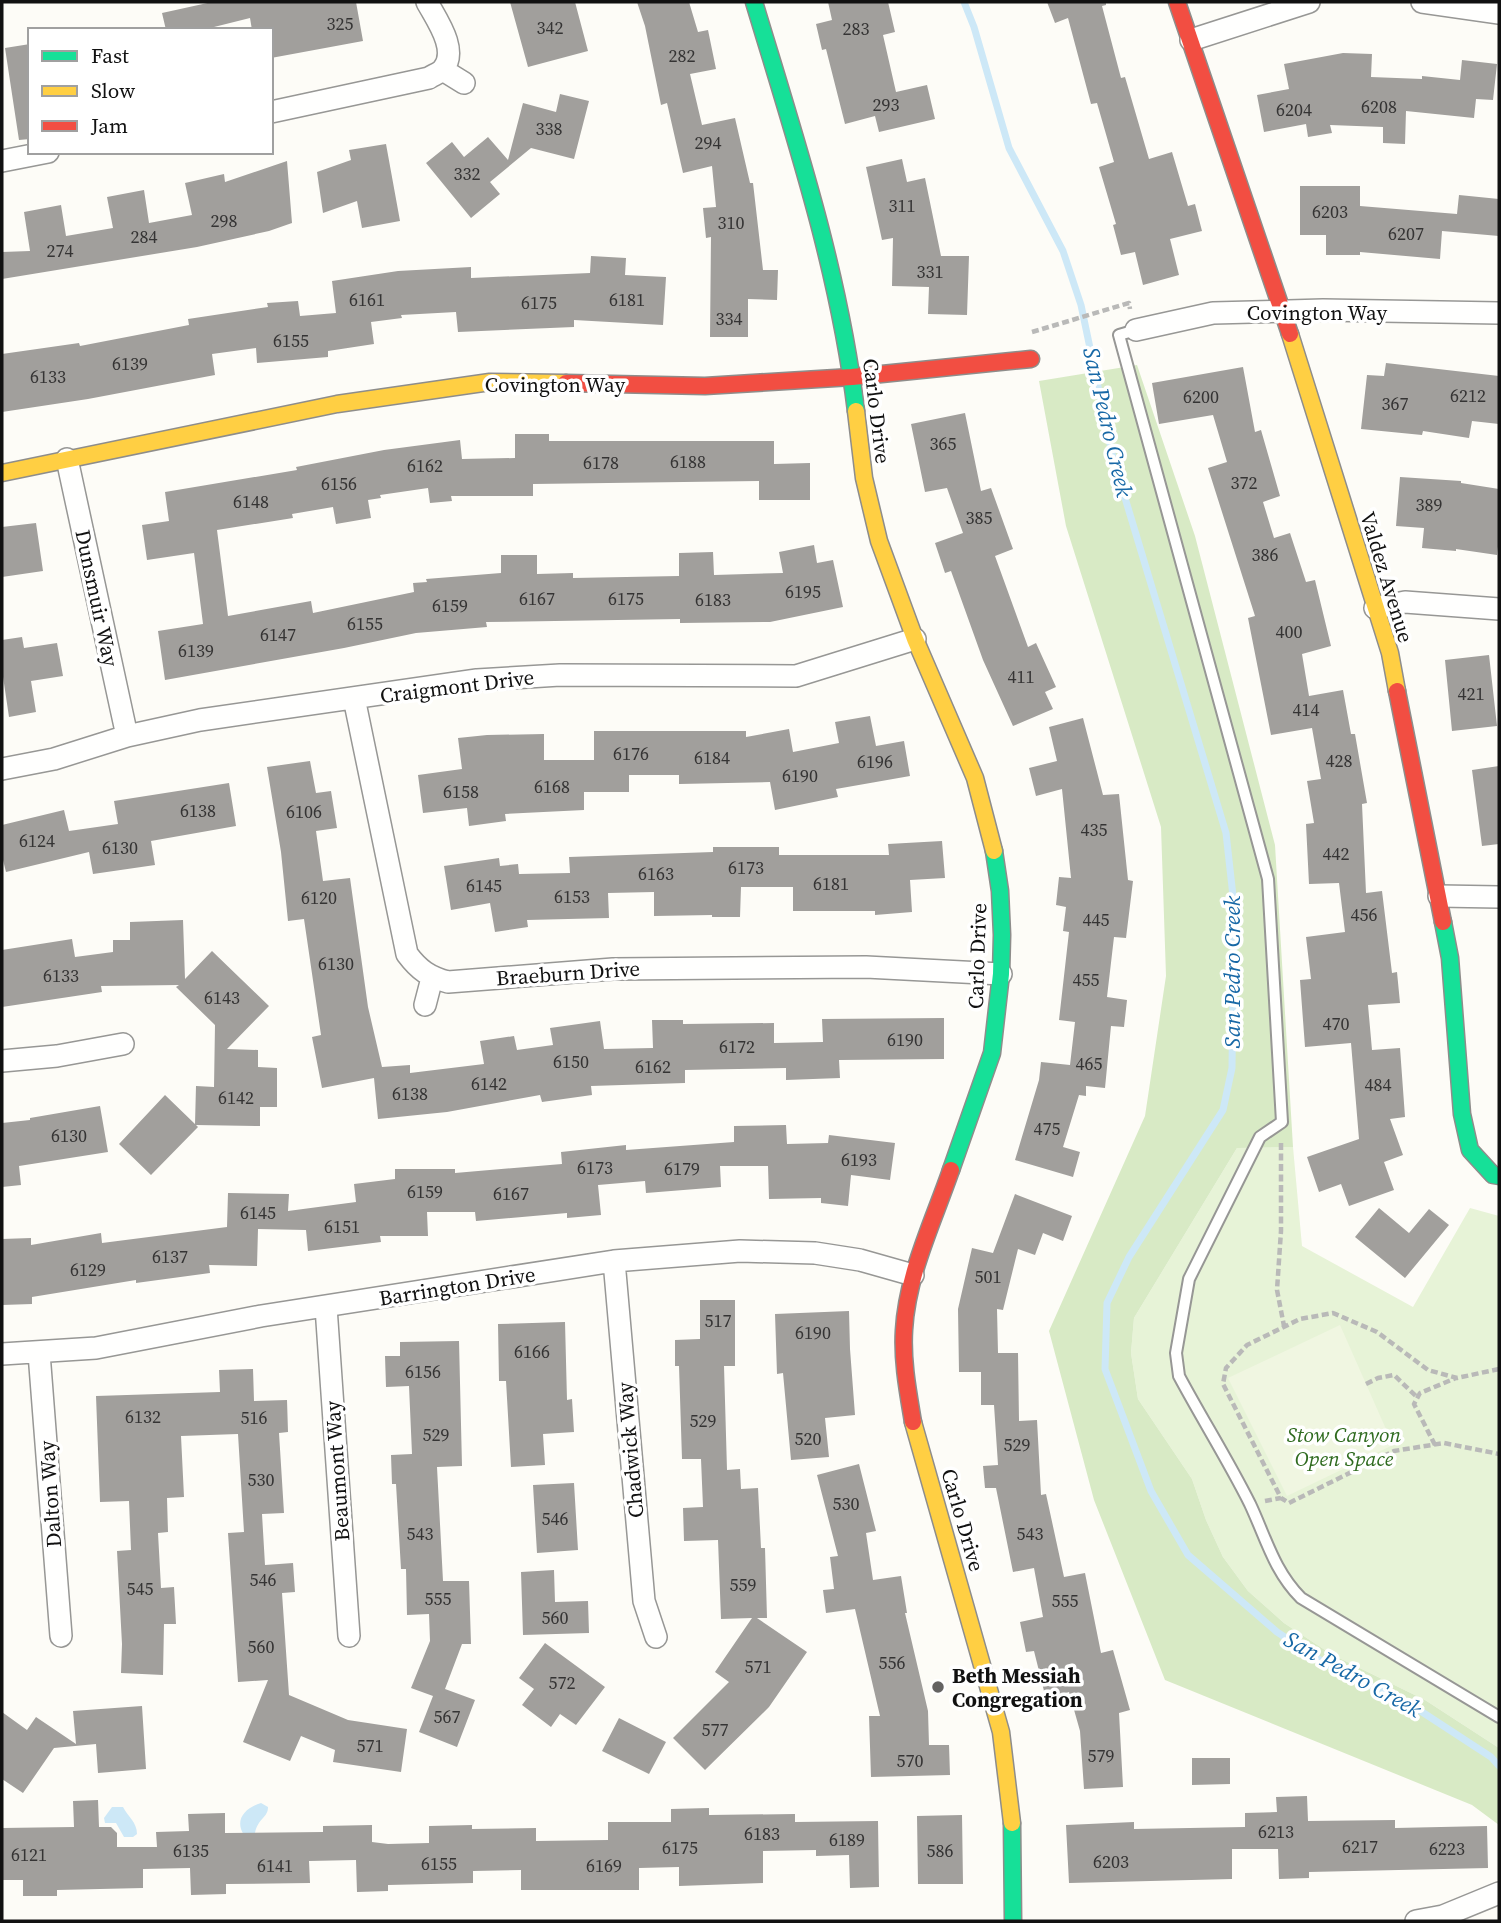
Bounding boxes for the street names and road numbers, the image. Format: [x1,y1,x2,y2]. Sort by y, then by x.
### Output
street label: Covington Way [1247,298,1388,327]
street label: Carlo Drive [856,357,898,465]
street label: Covington Way [485,370,626,399]
street label: Valdez Avenue [1353,508,1421,646]
street label: Dunsmuir Way [68,527,126,669]
street label: Craigmont Drive [378,662,536,710]
street label: Carlo Drive [961,903,993,1009]
street label: Braeburn Drive [495,954,641,992]
street label: Barrington Drive [377,1259,537,1313]
street label: Chadwick Way [610,1381,650,1519]
street label: Beaumont Way [318,1400,356,1542]
street label: Dalton Way [32,1439,68,1548]
street label: Carlo Drive [934,1465,992,1575]

